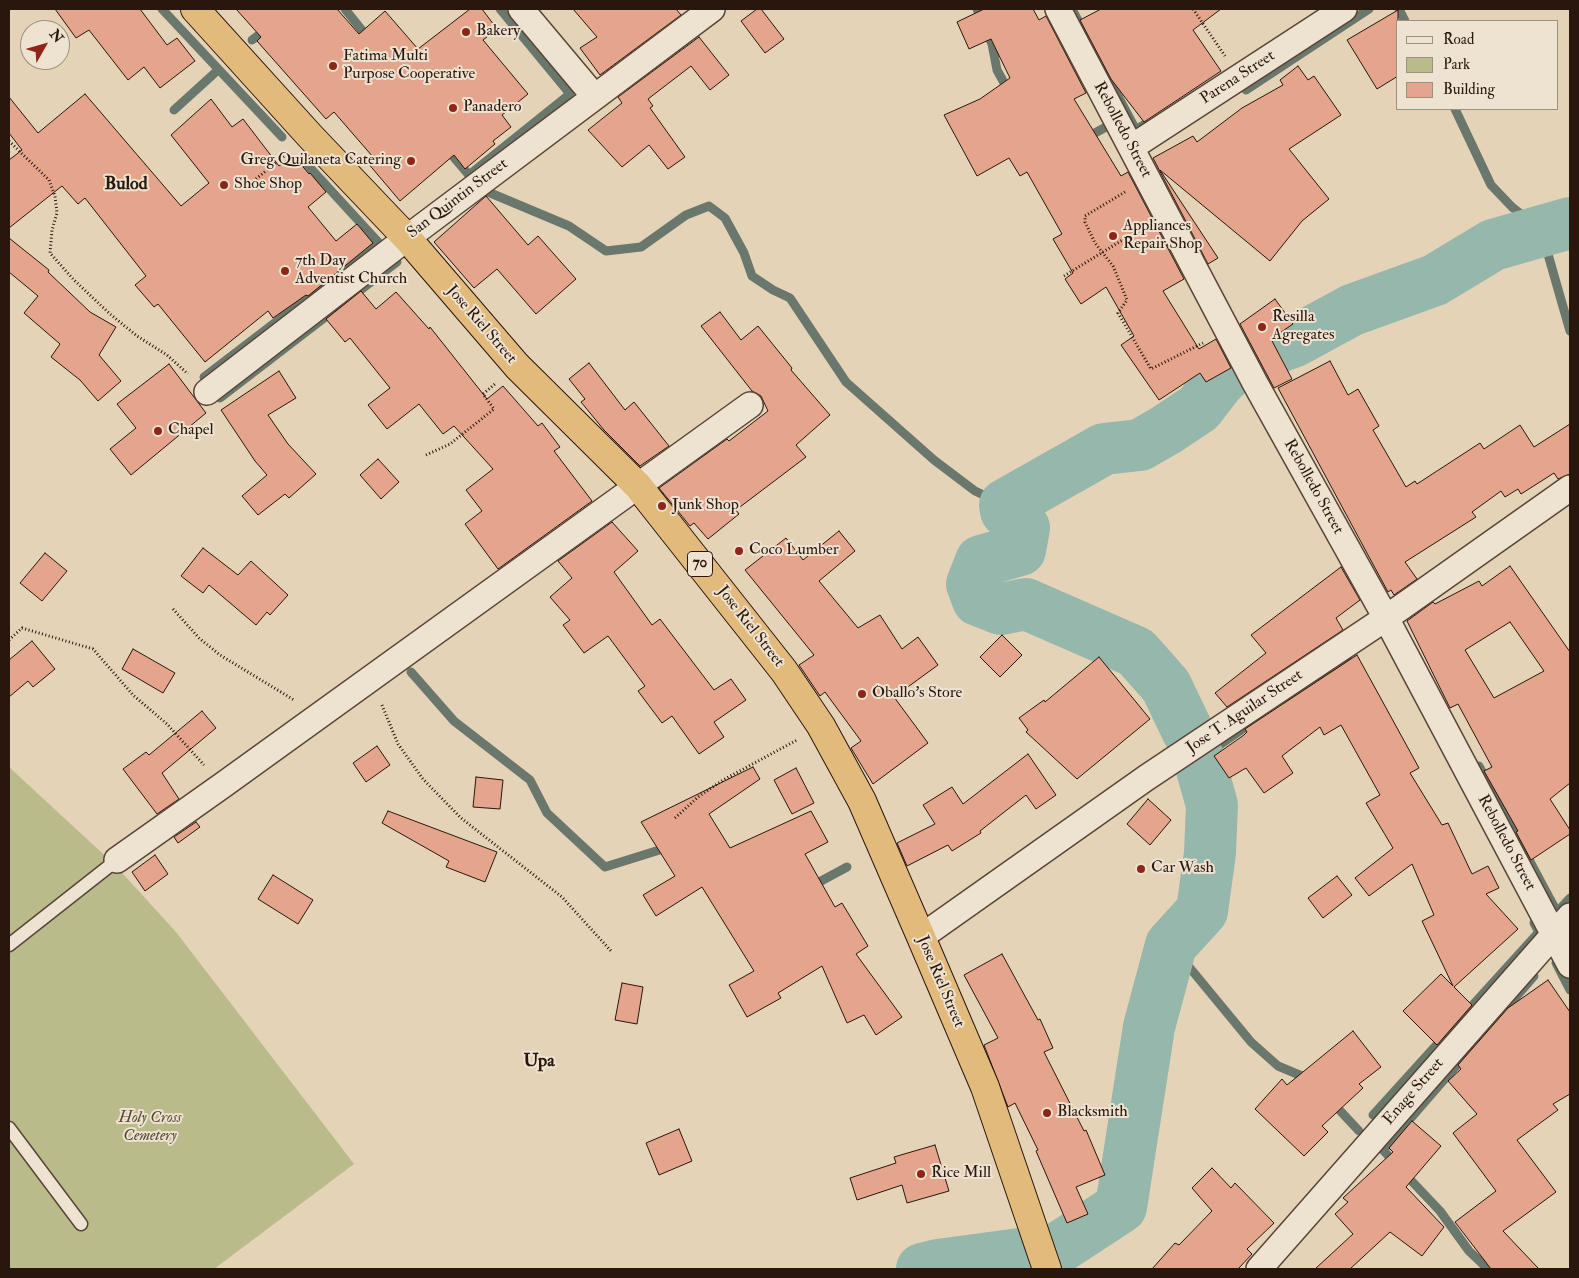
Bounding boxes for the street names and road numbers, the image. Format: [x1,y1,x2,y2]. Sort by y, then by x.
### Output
street label: Parena Street [1197,47,1279,109]
street label: Rebolledo Street [1089,79,1155,181]
street label: San Quintin Street [404,155,512,243]
street label: Jose Riel Street [442,282,520,368]
street label: Rebolledo Street [1279,436,1347,538]
road number: 70 [688,552,712,576]
street label: Jose Riel Street [712,583,788,671]
street label: Jose T. Aguilar Street [1183,666,1307,758]
street label: Rebolledo Street [1473,792,1539,894]
street label: Jose Riel Street [912,933,968,1031]
street label: Enage Street [1380,1054,1448,1130]

